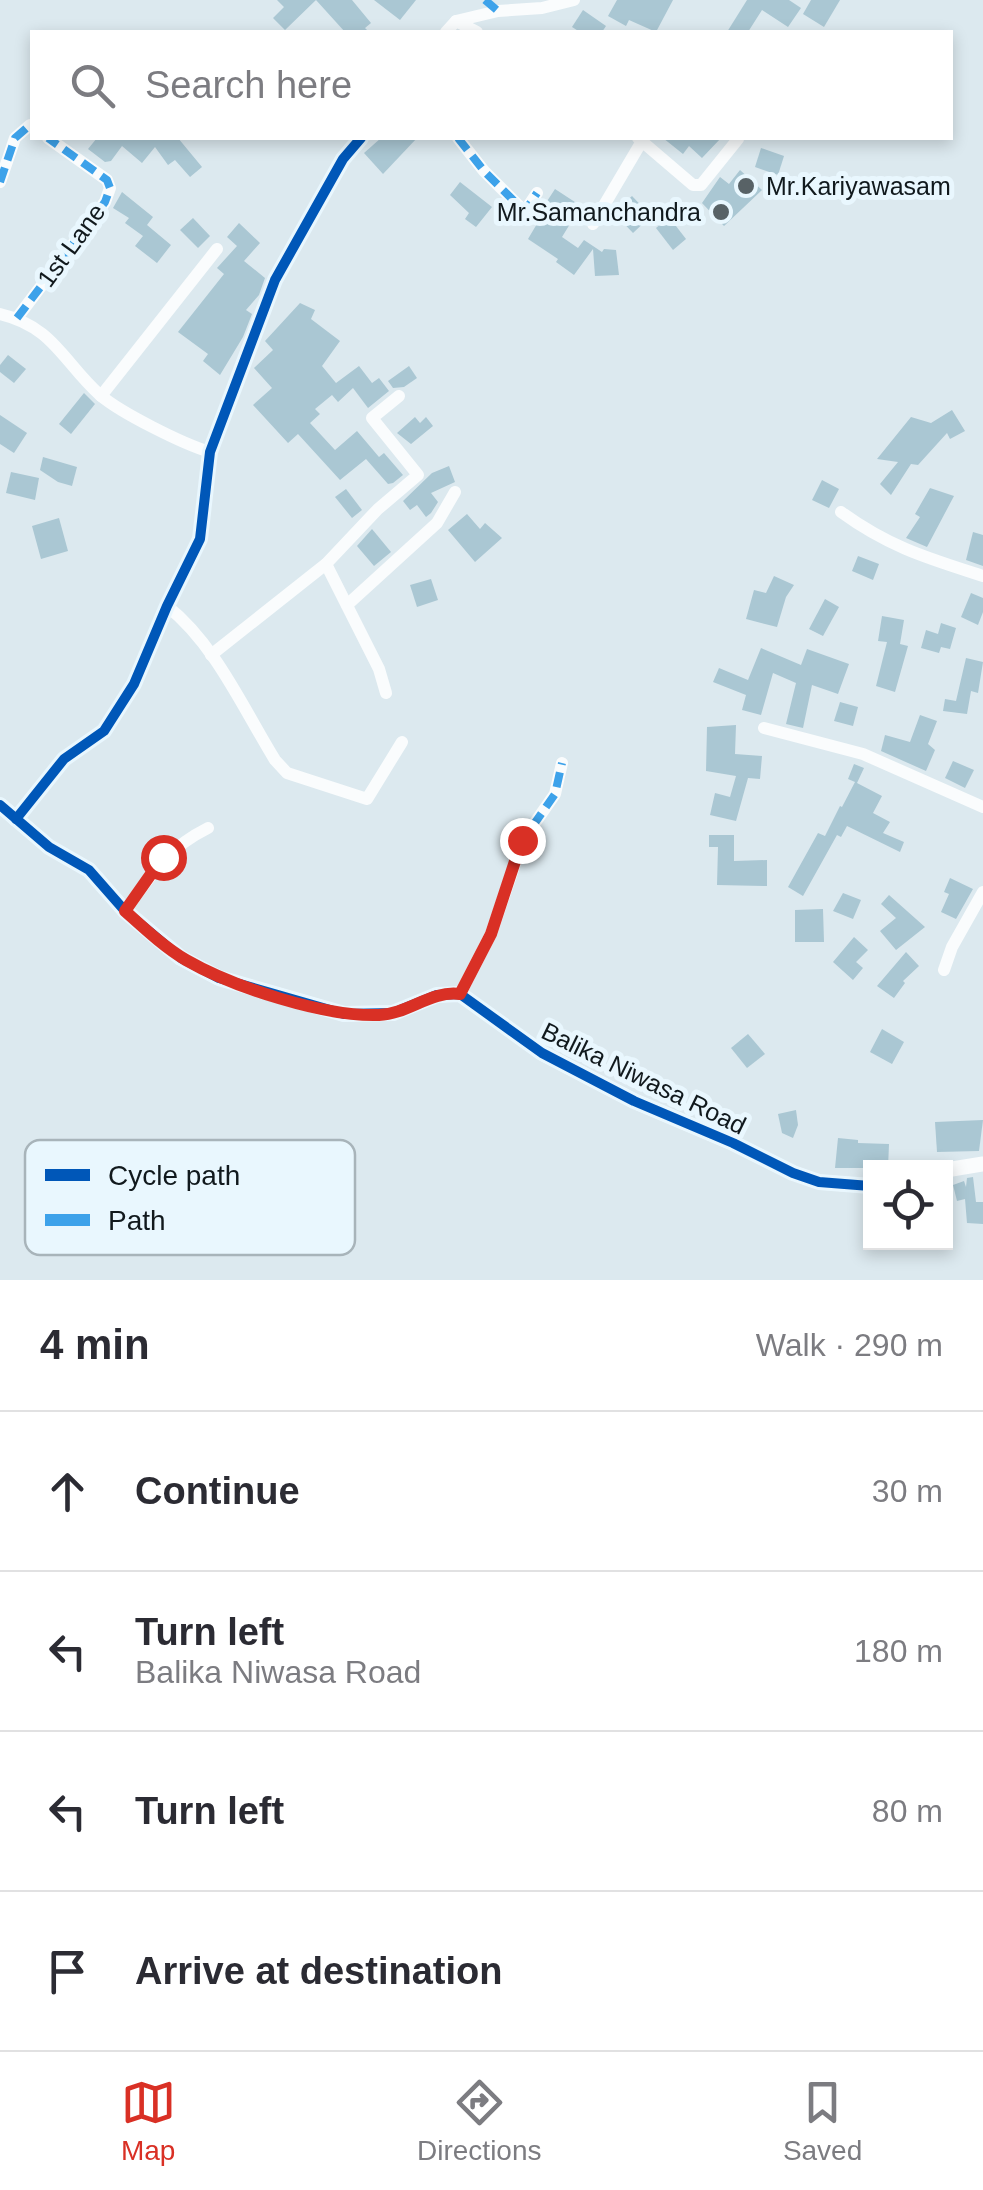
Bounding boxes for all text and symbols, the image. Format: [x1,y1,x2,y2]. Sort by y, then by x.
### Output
search box [30,30,953,140]
icon: search [65,58,120,113]
text: Search here [145,64,352,106]
place label: Mr.Kariyawasam [766,172,951,200]
marker: Mr.Kariyawasam [735,175,757,197]
street label: 1st Lane [31,198,111,292]
place label: Mr.Samanchandra [497,198,701,226]
marker: Mr.Samanchandra [710,201,732,223]
route end [500,818,546,864]
route start [141,835,187,881]
street label: Balika Niwasa Road [537,1016,751,1140]
legend [25,1140,355,1255]
text: Cycle path [108,1160,240,1191]
map controls [863,1160,953,1250]
button: locate [863,1160,953,1250]
text: Path [108,1205,166,1236]
text: 4 min [40,1321,150,1368]
text: Walk · 290 m [756,1327,943,1363]
icon: ahead [40,1464,95,1519]
text: Continue [135,1470,300,1512]
text: 30 m [872,1473,943,1509]
text: Turn left [135,1611,284,1653]
icon: left [40,1624,95,1679]
text: 180 m [854,1633,943,1669]
text: Balika Niwasa Road [135,1654,421,1690]
icon: left [40,1784,95,1839]
text: Turn left [135,1790,284,1832]
text: 80 m [872,1793,943,1829]
icon: arrive [40,1944,95,1999]
text: Arrive at destination [135,1950,502,1992]
tab: Map [121,2075,176,2167]
tab: Directions [417,2075,542,2167]
tab: Saved [783,2075,862,2167]

